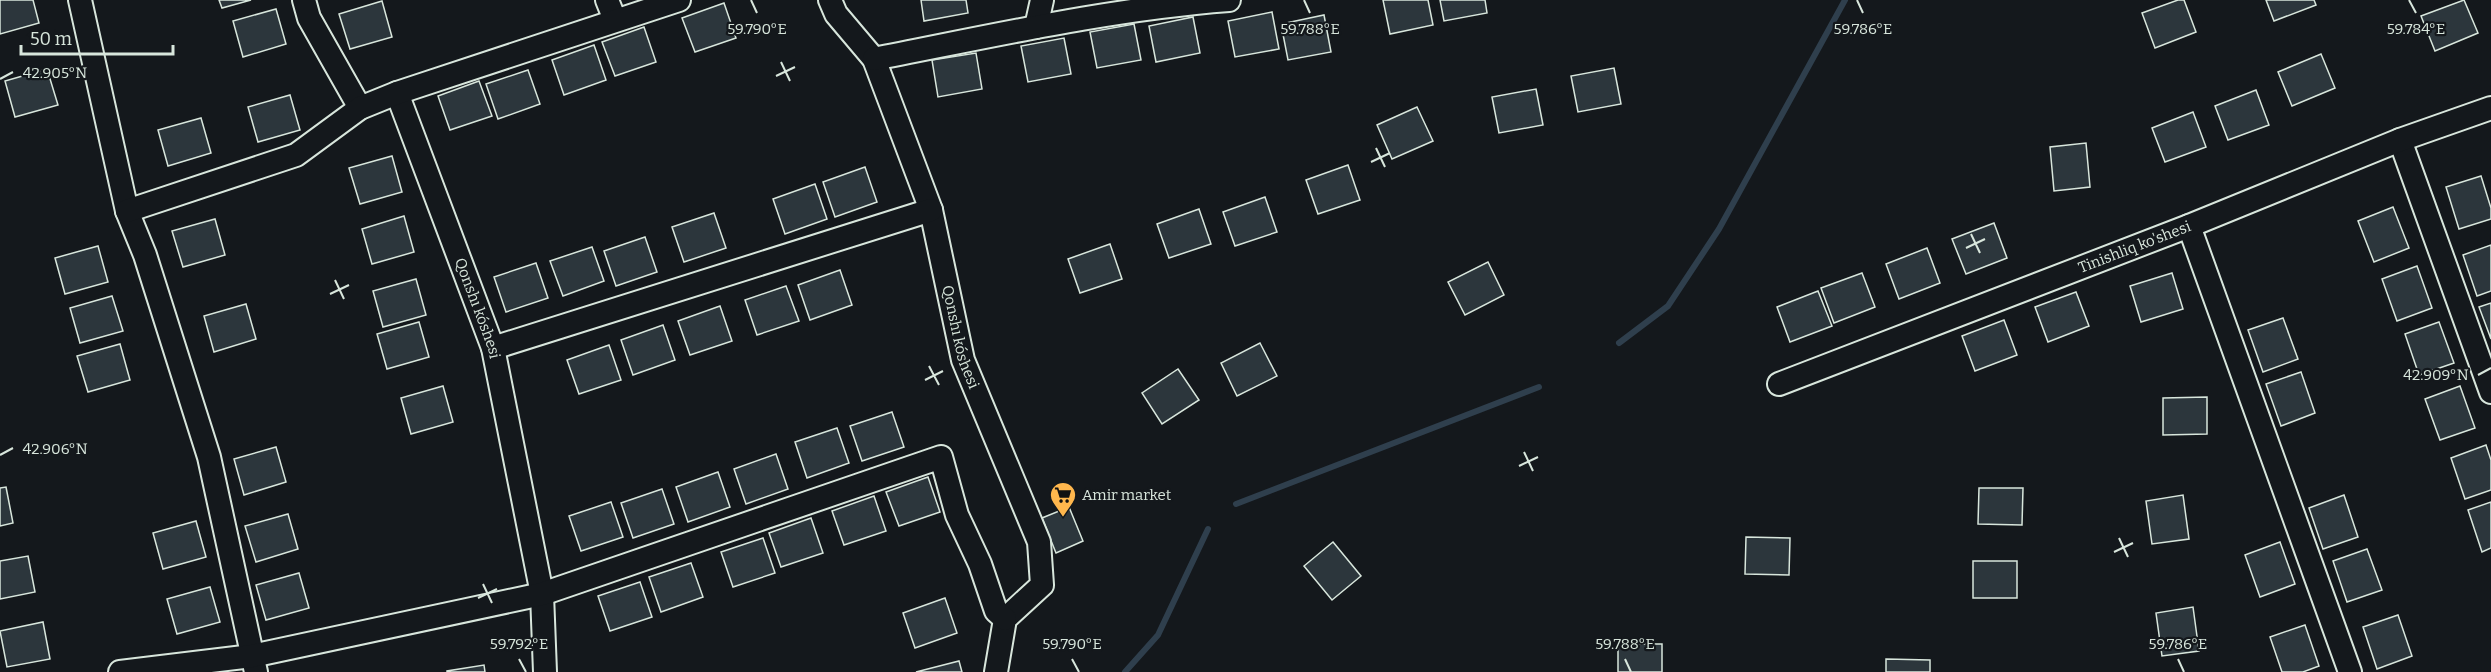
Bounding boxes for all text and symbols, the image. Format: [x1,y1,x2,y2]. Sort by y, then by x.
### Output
scale bar [21,18,172,56]
text: 59.790°E [727,20,787,38]
text: 59.788°E [1280,20,1340,38]
text: 59.786°E [1834,20,1892,38]
text: 59.784°E [2387,20,2445,38]
text: 50 m [30,28,72,50]
text: 42.905°N [23,64,87,82]
street label: Tinishliq ko'shesi [2076,217,2194,277]
street label: Qonshı kóshesi [451,255,504,361]
street label: Qonshı kóshesi [938,284,983,392]
text: 42.909°N [2403,366,2469,384]
text: 42.906°N [22,440,88,458]
supermarket icon: Amir market [1048,480,1078,518]
place label: Amir market [1082,486,1172,504]
text: 59.792°E [490,635,548,653]
text: 59.790°E [1042,635,1102,653]
text: 59.788°E [1595,635,1655,653]
text: 59.786°E [2149,635,2207,653]

